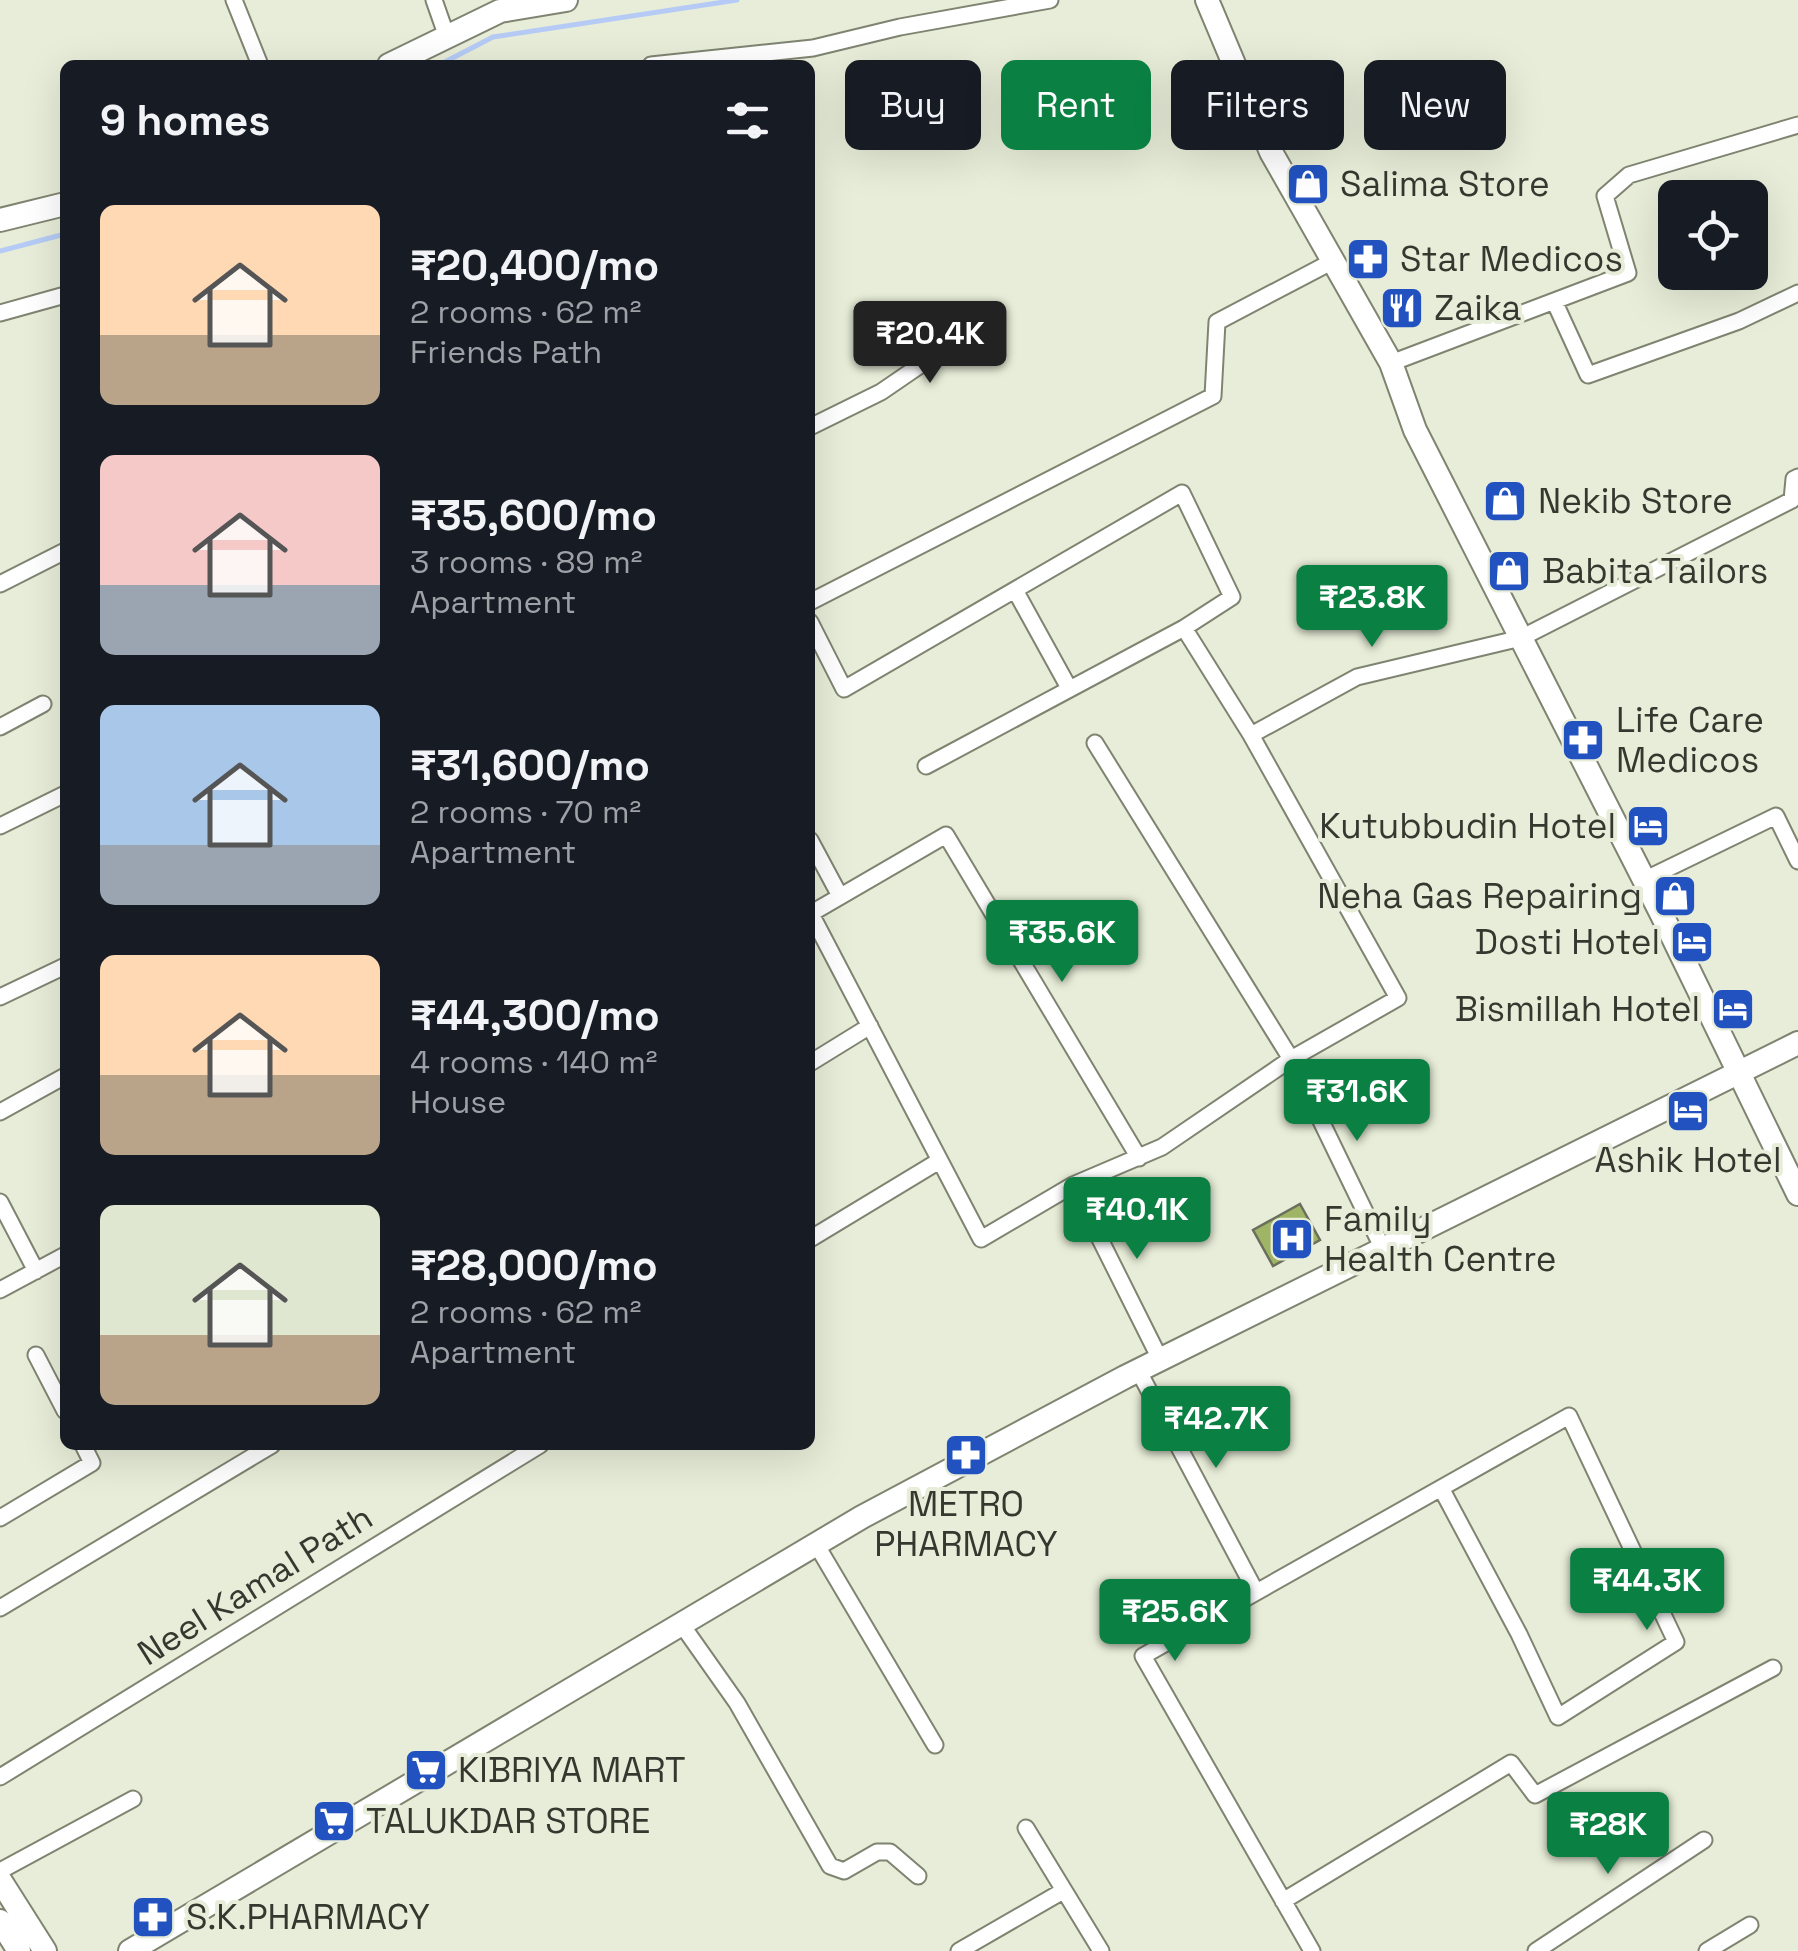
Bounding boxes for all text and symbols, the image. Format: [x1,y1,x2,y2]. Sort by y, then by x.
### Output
chip: Buy [845,60,981,150]
chip: Rent [1001,60,1151,150]
chip: Filters [1171,60,1344,150]
chip: New [1364,60,1506,150]
icon: filters [720,93,775,148]
text: 9 homes [100,94,270,147]
shop icon: Salima Store [1285,161,1331,207]
place label: Salima Store [1340,162,1550,206]
map controls [1658,180,1768,290]
button: locate [1658,180,1768,290]
pharmacy icon: Star Medicos [1345,236,1391,282]
place label: Star Medicos [1400,237,1623,281]
text: ₹20,400/mo [410,239,659,292]
icon: home [180,245,300,365]
restaurant icon: Zaika [1379,285,1425,331]
place label: Zaika [1434,286,1521,330]
text: 2 rooms · 62 m² [410,292,642,332]
pin: ₹20.4K [849,301,1011,386]
text: ₹20.4K [875,313,985,353]
text: Friends Path [410,332,602,372]
shop icon: Nekib Store [1482,478,1528,524]
place label: Nekib Store [1538,479,1733,523]
text: ₹35,600/mo [410,489,657,542]
icon: home [180,495,300,615]
text: 3 rooms · 89 m² [410,542,642,582]
shop icon: Babita Tailors [1486,548,1532,594]
place label: Babita Tailors [1542,549,1768,593]
pin: ₹23.8K [1291,565,1453,650]
text: ₹23.8K [1318,577,1426,617]
text: Apartment [410,582,576,622]
place label: Life Care Medicos [1616,698,1764,782]
pharmacy icon: Life Care Medicos [1560,717,1606,763]
text: ₹31,600/mo [410,739,650,792]
icon: home [180,745,300,865]
text: 2 rooms · 70 m² [410,792,641,832]
hotel icon: Kutubbudin Hotel [1625,803,1671,849]
place label: Kutubbudin Hotel [1319,804,1616,848]
text: Apartment [410,832,576,872]
shop icon: Neha Gas Repairing [1652,873,1698,919]
place label: Neha Gas Repairing [1317,874,1642,918]
pin: ₹35.6K [981,900,1143,985]
text: ₹35.6K [1008,912,1116,952]
hotel icon: Dosti Hotel [1669,919,1715,965]
place label: Dosti Hotel [1475,920,1660,964]
hotel icon: Bismillah Hotel [1710,986,1756,1032]
place label: Bismillah Hotel [1455,987,1700,1031]
text: ₹44,300/mo [410,989,660,1042]
icon: home [180,995,300,1115]
text: 4 rooms · 140 m² [410,1042,657,1082]
pin: ₹31.6K [1276,1059,1438,1144]
text: ₹31.6K [1306,1071,1408,1111]
text: House [410,1082,506,1122]
hotel icon: Ashik Hotel [1665,1088,1711,1134]
place label: Ashik Hotel [1594,1138,1782,1182]
pin: ₹40.1K [1056,1177,1218,1262]
text: ₹40.1K [1086,1189,1188,1229]
place label: Family Health Centre [1324,1197,1556,1281]
hospital icon: Family Health Centre [1269,1216,1315,1262]
text: ₹28,000/mo [410,1239,658,1292]
icon: home [180,1245,300,1365]
text: 2 rooms · 62 m² [410,1292,642,1332]
text: Apartment [410,1332,576,1372]
pin: ₹42.7K [1135,1386,1297,1471]
text: ₹42.7K [1163,1398,1269,1438]
pharmacy icon: METRO PHARMACY [943,1432,989,1478]
place label: METRO PHARMACY [874,1482,1058,1566]
street label: Neel Kamal Path [129,1495,381,1675]
pin: ₹44.3K [1566,1548,1728,1633]
text: ₹44.3K [1592,1560,1702,1600]
pin: ₹25.6K [1094,1579,1256,1664]
text: ₹25.6K [1121,1591,1229,1631]
supermarket icon: KIBRIYA MART [403,1747,449,1793]
place label: KIBRIYA MART [458,1748,686,1792]
pin: ₹28K [1549,1792,1667,1877]
supermarket icon: TALUKDAR STORE [311,1798,357,1844]
place label: TALUKDAR STORE [366,1799,650,1843]
text: ₹28K [1569,1804,1647,1844]
pharmacy icon: S.K.PHARMACY [130,1894,176,1940]
place label: S.K.PHARMACY [186,1895,430,1939]

